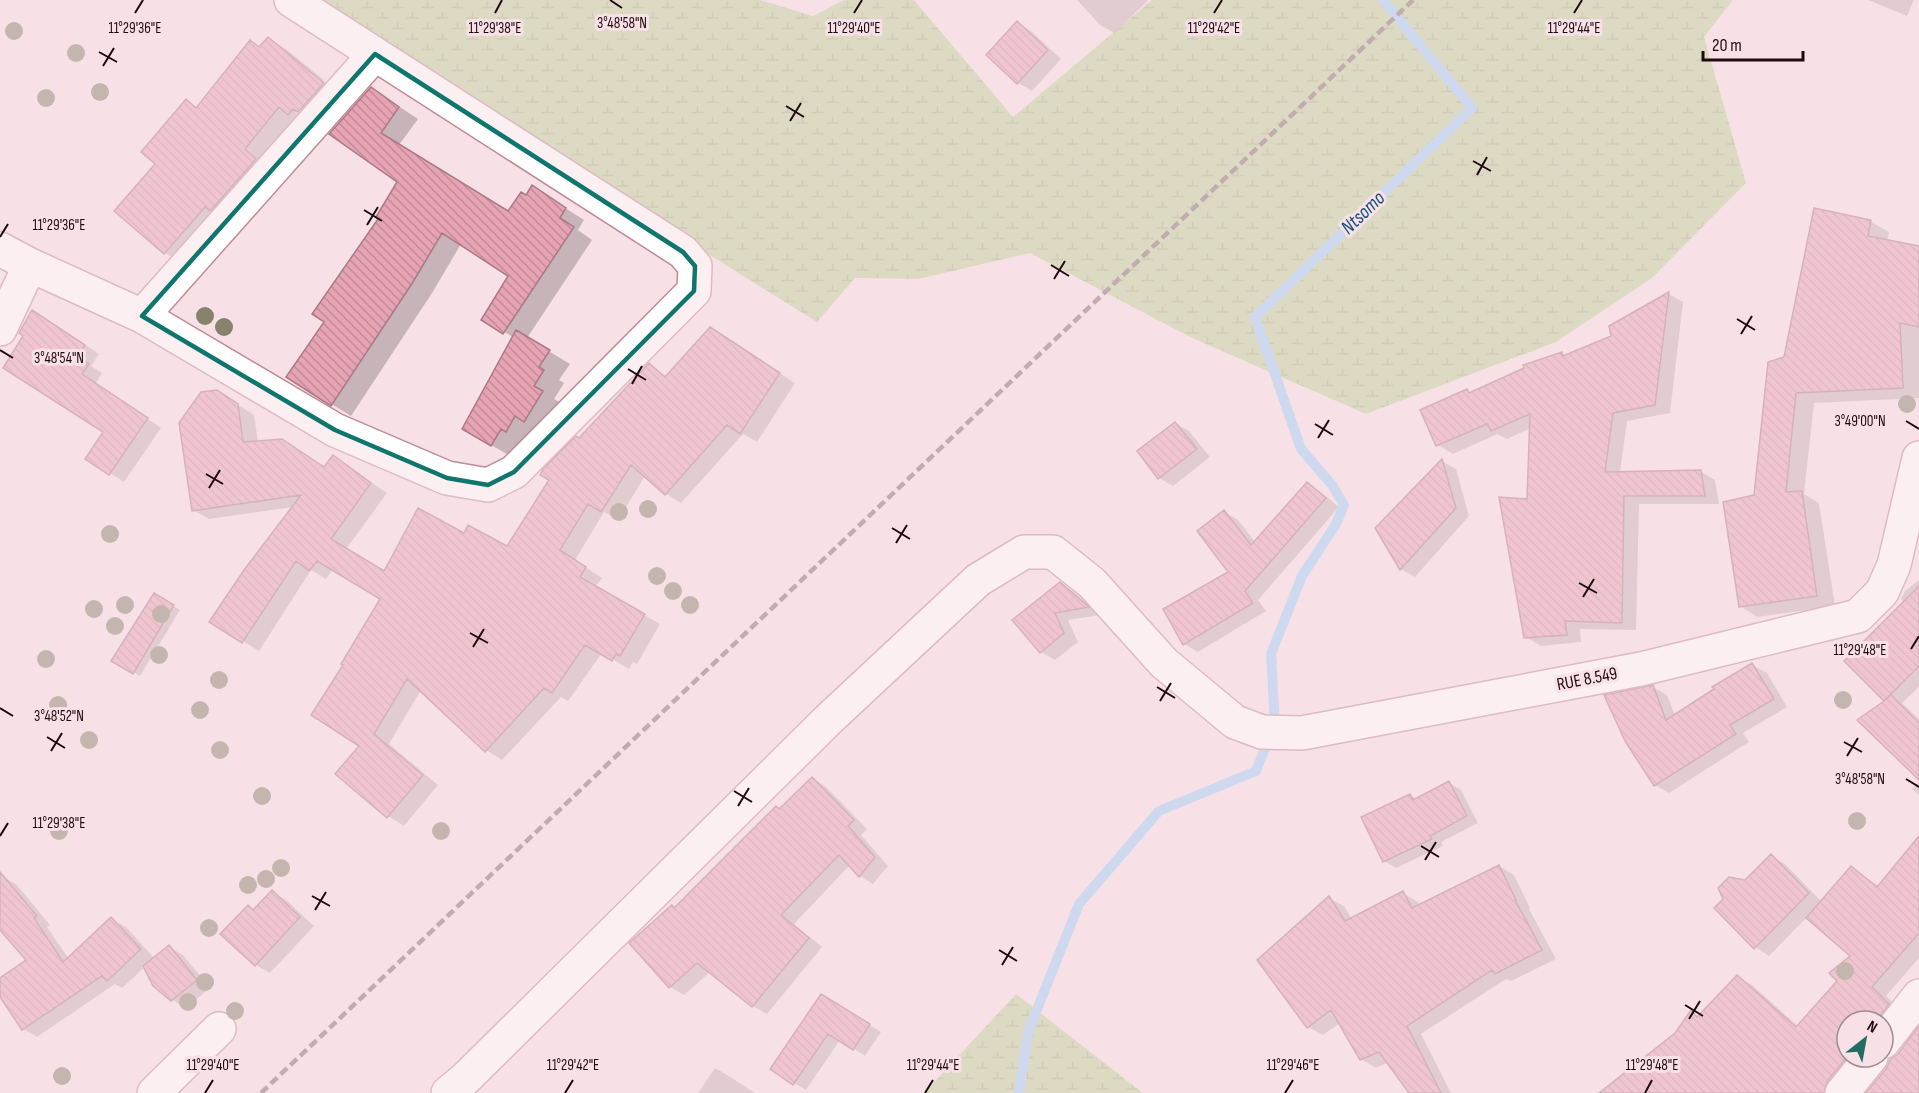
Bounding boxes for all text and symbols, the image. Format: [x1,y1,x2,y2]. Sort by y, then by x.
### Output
text: 3°48'58"N [597,14,647,33]
text: 11°29'36"E [109,19,161,38]
text: 11°29'38"E [469,19,521,38]
text: 11°29'40"E [828,19,881,38]
text: 11°29'42"E [1188,19,1240,38]
text: 11°29'44"E [1548,19,1600,38]
scale bar [1703,24,1804,62]
text: 20 m [1712,35,1742,56]
water label: Ntsomo [1336,186,1390,240]
text: 11°29'36"E [33,216,85,235]
text: 3°48'54"N [34,349,84,368]
text: 3°49'00"N [1834,412,1886,431]
text: 11°29'48"E [1834,641,1886,660]
street label: RUE 8.549 [1555,663,1619,695]
text: 3°48'52"N [34,707,84,726]
text: 3°48'58"N [1835,770,1885,789]
text: 11°29'38"E [33,814,85,833]
north arrow [1835,1009,1895,1069]
text: N [1863,1017,1881,1038]
text: 11°29'40"E [187,1056,240,1075]
text: 11°29'42"E [547,1056,599,1075]
text: 11°29'44"E [907,1056,959,1075]
text: 11°29'46"E [1267,1056,1319,1075]
text: 11°29'48"E [1626,1056,1678,1075]

